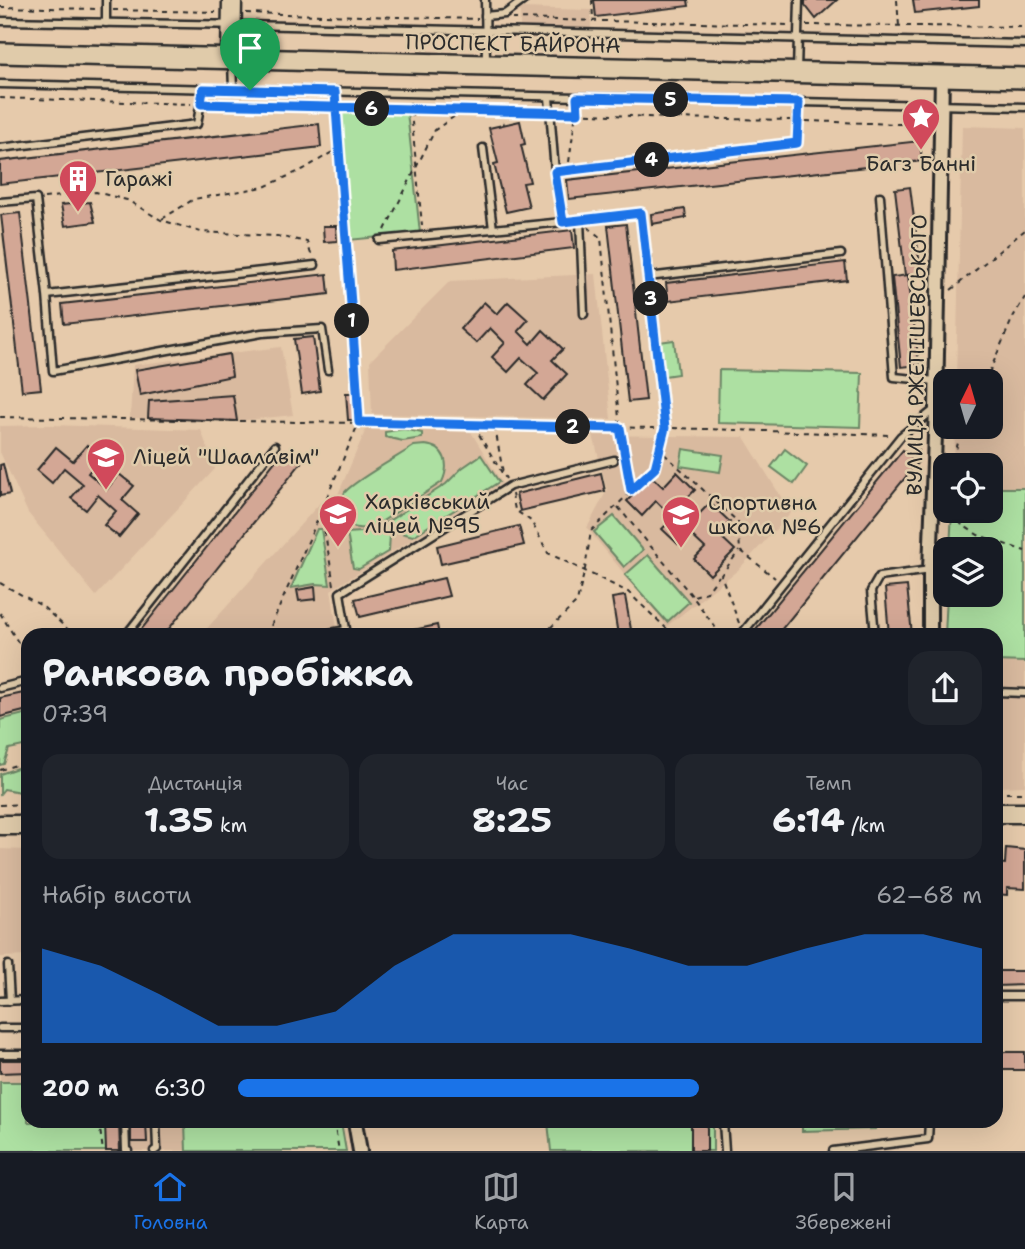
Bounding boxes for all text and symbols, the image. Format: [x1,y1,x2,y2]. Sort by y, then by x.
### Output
pin [220,18,280,90]
street label: ПРОСПЕКТ БАЙРОНА [405,28,621,60]
icon: arrive [231,29,269,67]
pin: 5 [654,82,688,118]
text: 5 [665,87,676,112]
pin: 6 [354,92,390,126]
text: 6 [365,96,378,121]
place icon: Багз Банні [900,96,942,151]
pin: 4 [634,142,670,178]
text: 4 [645,147,658,172]
place label: Багз Банні [866,150,976,178]
building icon: Гаражі [57,158,99,213]
place label: Гаражі [105,165,173,193]
street label: ВУЛИЦЯ РЖЕПІШЕВСЬКОГО [901,214,933,496]
pin: 3 [634,282,668,316]
text: 3 [644,286,657,311]
pin: 1 [334,304,370,338]
text: 1 [347,308,356,333]
north arrow [933,369,1003,439]
map controls [933,369,1003,607]
pin: 2 [556,410,590,444]
text: 2 [566,414,579,439]
school or university icon: Ліцей "Шаалавім" [85,436,127,491]
place label: Ліцей "Шаалавім" [133,443,319,471]
button: locate [933,453,1003,523]
place label: Харківський ліцей №95 [365,488,490,540]
place label: Спортивна школа №6 [708,489,822,541]
school or university icon: Харківський ліцей №95 [317,493,359,548]
school or university icon: Спортивна школа №6 [660,494,702,549]
button: layers [933,537,1003,607]
text: Ранкова пробіжка [42,647,413,698]
button: share [908,651,982,725]
text: 07:39 [42,699,108,729]
text: Дистанція [148,771,243,796]
text: Час [496,771,528,796]
text: Темп [806,771,852,796]
text: 1.35 [144,796,214,843]
text: 8:25 [472,796,552,843]
text: 6:14 [772,796,845,843]
text: km [214,813,247,838]
text: /km [845,813,885,838]
text: Набір висоти [42,880,192,910]
text: 62–68 m [876,880,982,910]
text: 200 m [42,1073,119,1103]
text: 6:30 [154,1073,206,1103]
tab: Головна [133,1168,208,1235]
tab: Карта [474,1168,529,1235]
tab: Збережені [795,1168,892,1235]

